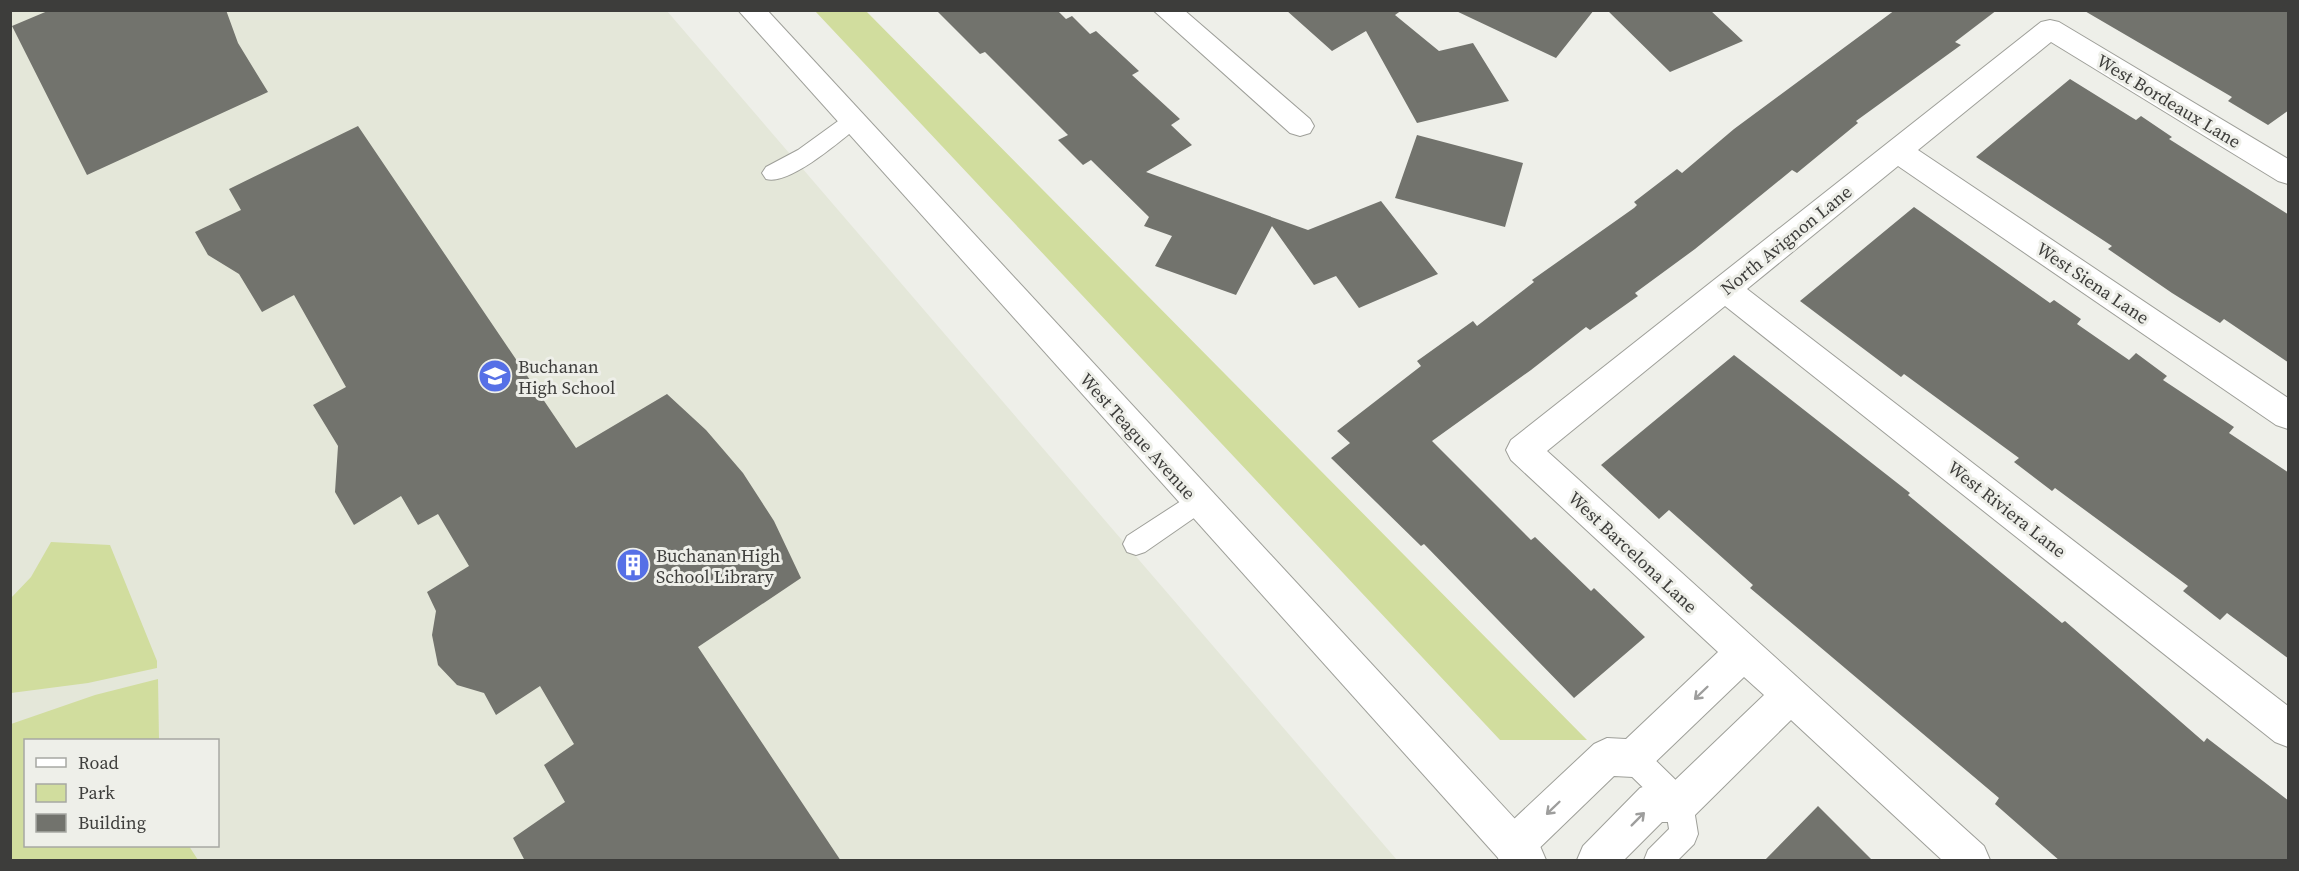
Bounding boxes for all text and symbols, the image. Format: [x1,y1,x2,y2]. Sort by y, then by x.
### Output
street label: West Bordeaux Lane [2092,48,2246,154]
street label: North Avignon Lane [1715,179,1857,301]
street label: West Siena Lane [2032,236,2154,330]
place label: Buchanan High School [518,354,615,400]
school or university icon: Buchanan High School [477,358,513,394]
street label: West Teague Avenue [1074,367,1202,505]
street label: West Riviera Lane [1942,455,2072,563]
street label: West Barcelona Lane [1563,486,1703,618]
place label: Buchanan High School Library [656,543,781,589]
building icon: Buchanan High School Library [615,547,651,583]
one-way arrow [1693,686,1708,701]
legend [24,739,219,847]
text: Road [78,750,119,775]
text: Park [78,780,115,805]
one-way arrow [1545,801,1560,816]
text: Building [78,810,146,835]
one-way arrow [1630,811,1645,826]

